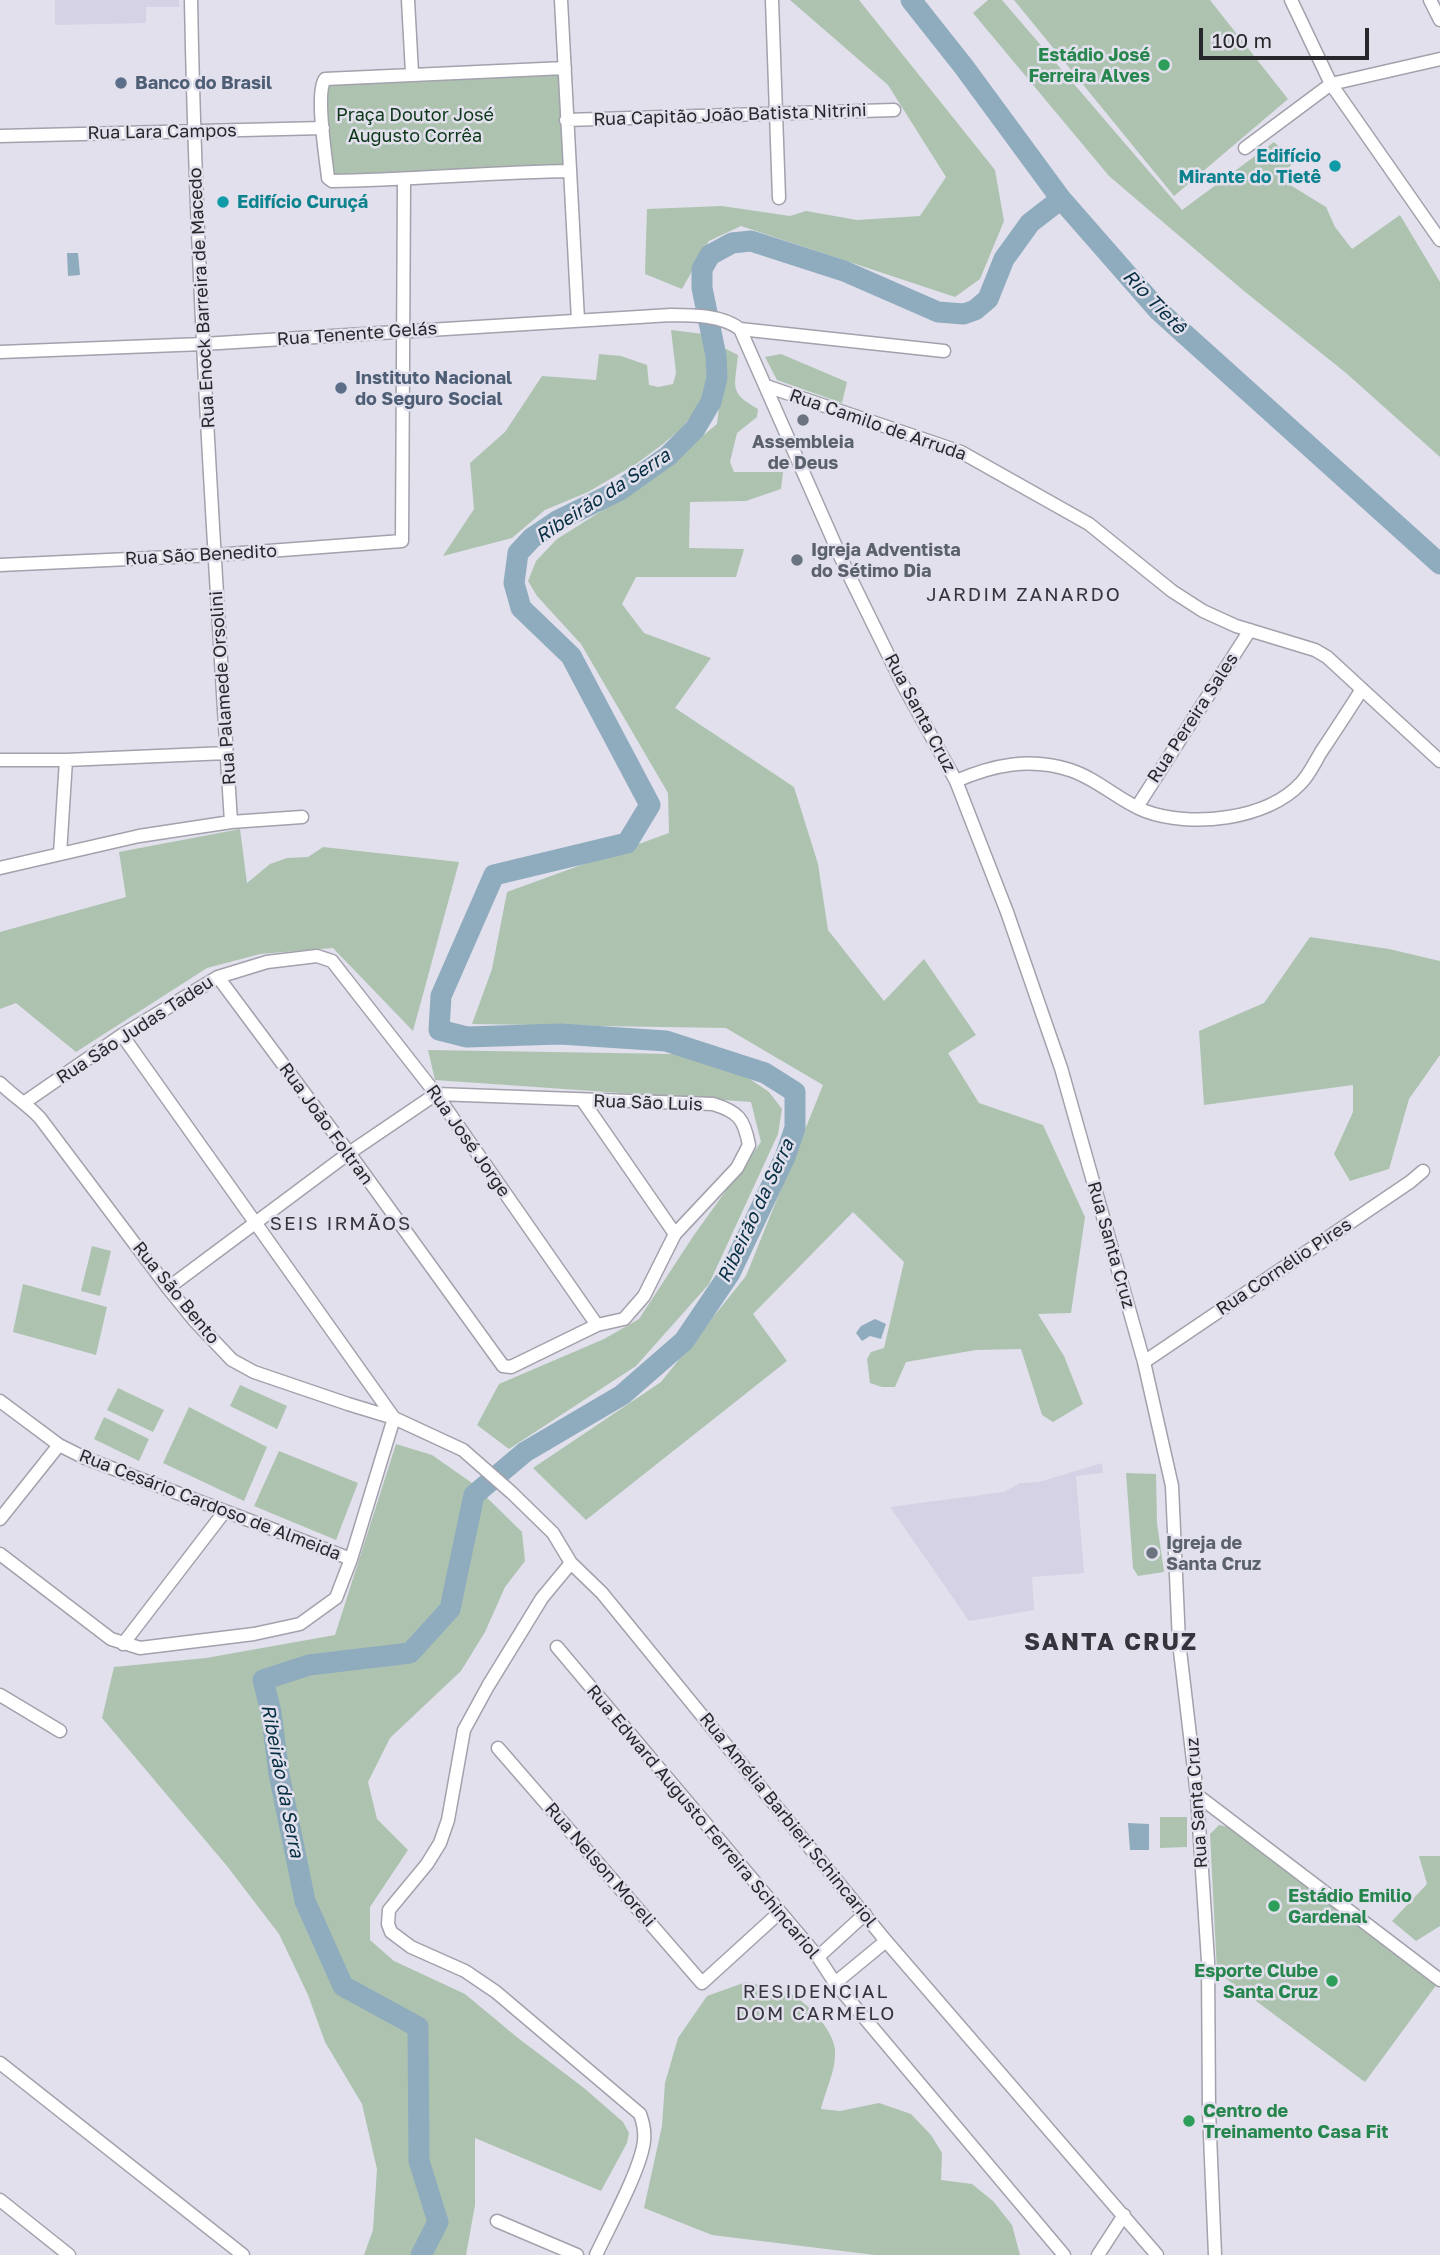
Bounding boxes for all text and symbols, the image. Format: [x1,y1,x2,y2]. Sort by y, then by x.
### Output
scale bar [1202,14,1372,58]
text: 100 m [1212,27,1272,53]
place label: Estádio José Ferreira Alves [1028,44,1150,86]
marker: Estádio José Ferreira Alves [1156,57,1172,73]
place label: Banco do Brasil [135,72,272,94]
marker: Banco do Brasil [113,75,129,91]
street label: Rua Capitão João Batista Nitrini [593,99,867,131]
park label: Praça Doutor José Augusto Corrêa [336,104,494,146]
street label: Rua Lara Campos [87,120,237,144]
place label: Edifício Mirante do Tietê [1178,145,1321,188]
marker: Edifício Mirante do Tietê [1327,158,1343,174]
street label: Rua Enock Barreira de Macedo [184,167,220,429]
place label: Edifício Curuçá [237,191,368,213]
marker: Edifício Curuçá [215,194,231,210]
water label: Rio Tietê [1118,265,1190,339]
street label: Rua Tenente Gelás [276,318,438,350]
place label: Instituto Nacional do Seguro Social [355,367,512,410]
marker: Instituto Nacional do Seguro Social [333,380,349,396]
street label: Rua Camilo de Arruda [787,385,969,465]
marker: Assembleia de Deus [795,412,811,428]
place label: Assembleia de Deus [752,431,854,474]
water label: Ribeirão da Serra [532,444,674,548]
place label: Igreja Adventista do Sétimo Dia [811,539,961,582]
street label: Rua São Benedito [124,540,278,570]
marker: Igreja Adventista do Sétimo Dia [789,552,805,568]
district label: JARDIM ZANARDO [928,584,1120,606]
street label: Rua Palamede Orsolini [205,590,241,786]
street label: Rua Pereira Sales [1143,649,1243,787]
street label: Rua Santa Cruz [880,650,960,776]
street label: Rua São Judas Tadeu [53,971,217,1089]
street label: Rua João Foltran [274,1059,378,1189]
street label: Rua José Jorge [421,1081,515,1201]
street label: Rua São Luis [593,1090,703,1116]
water label: Ribeirão da Serra [713,1136,799,1286]
street label: Rua Santa Cruz [1083,1179,1139,1311]
district label: SEIS IRMÃOS [271,1213,411,1235]
street label: Rua Cornélio Pires [1212,1214,1356,1320]
street label: Rua São Bento [128,1237,224,1349]
street label: Rua Cesário Cardoso de Almeida [76,1445,344,1565]
place label: Igreja de Santa Cruz [1166,1532,1261,1574]
marker: Igreja de Santa Cruz [1144,1545,1160,1561]
district label: SANTA CRUZ [1025,1628,1197,1656]
street label: Rua Edward Augusto Ferreira Schincariol [582,1681,824,1963]
water label: Ribeirão da Serra [256,1702,308,1860]
street label: Rua Amélia Barbieri Schincariol [695,1708,881,1932]
street label: Rua Santa Cruz [1182,1737,1212,1869]
street label: Rua Nelson Moreli [540,1799,660,1931]
place label: Estádio Emilio Gardenal [1288,1885,1412,1927]
marker: Estádio Emilio Gardenal [1266,1898,1282,1914]
place label: Esporte Clube Santa Cruz [1194,1960,1318,2002]
marker: Esporte Clube Santa Cruz [1324,1973,1340,1989]
district label: RESIDENCIAL DOM CARMELO [737,1981,895,2025]
place label: Centro de Treinamento Casa Fit [1203,2100,1388,2142]
marker: Centro de Treinamento Casa Fit [1181,2113,1197,2129]

